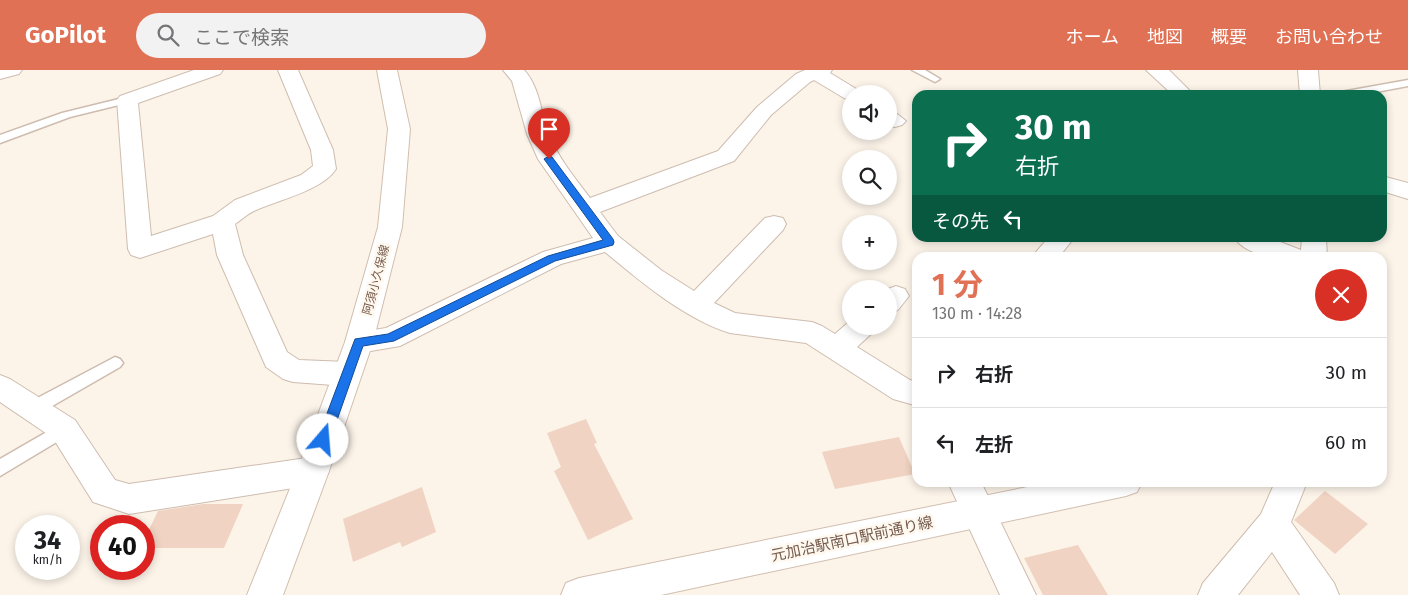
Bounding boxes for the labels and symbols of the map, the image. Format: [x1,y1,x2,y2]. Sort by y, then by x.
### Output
pin [528,108,570,159]
street label: 阿須小久保線 [360,243,392,317]
position arrow [296,413,348,465]
street label: 元加治駅南口駅前通り線 [769,513,935,565]
speed limit sign: 40 [90,515,155,580]

